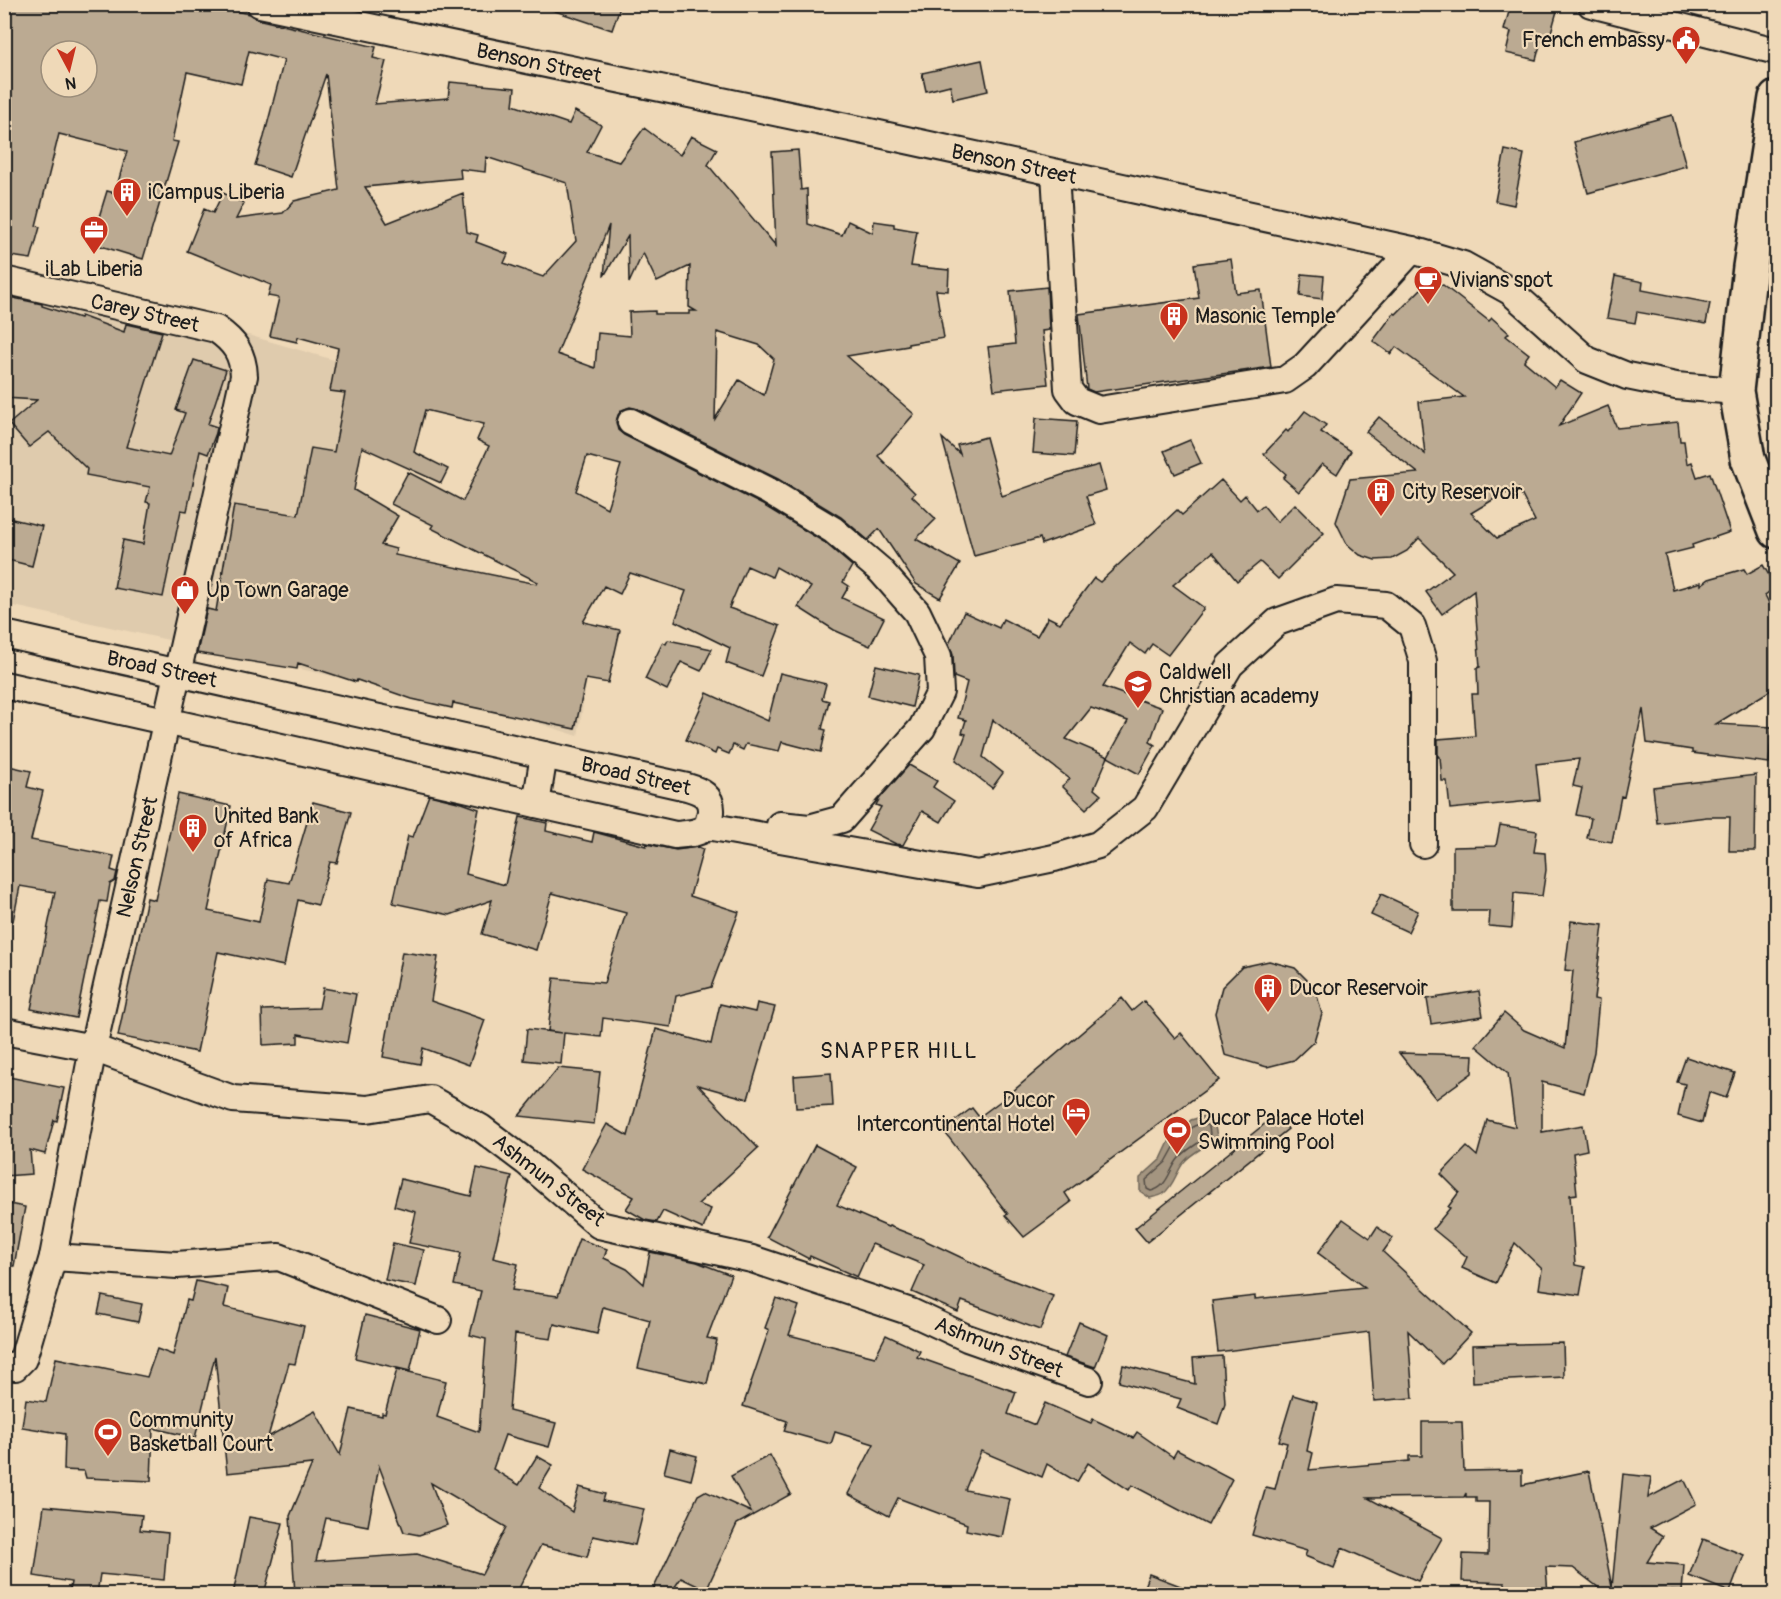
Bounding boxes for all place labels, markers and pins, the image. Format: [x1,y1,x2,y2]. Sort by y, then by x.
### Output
public building icon: French embassy [1670,24,1702,66]
place label: French embassy [1522,27,1665,54]
building icon: iCampus Liberia [111,176,143,218]
place label: iCampus Liberia [148,179,285,206]
office icon: iLab Liberia [78,214,110,256]
place label: iLab Liberia [45,256,143,283]
cafe icon: Vivians spot [1412,264,1444,306]
place label: Vivians spot [1449,267,1553,294]
building icon: Masonic Temple [1158,300,1190,342]
place label: Masonic Temple [1195,303,1336,330]
building icon: City Reservoir [1365,476,1397,518]
place label: City Reservoir [1402,479,1523,506]
shop icon: Up Town Garage [169,574,201,616]
place label: Up Town Garage [206,577,349,604]
place label: Caldwell Christian academy [1159,659,1319,710]
school or university icon: Caldwell Christian academy [1122,668,1154,710]
place label: United Bank of Africa [214,803,319,854]
building icon: United Bank of Africa [177,812,209,854]
building icon: Ducor Reservoir [1252,972,1284,1014]
place label: Ducor Reservoir [1289,975,1429,1002]
place label: Ducor Intercontinental Hotel [856,1087,1055,1138]
hotel icon: Ducor Intercontinental Hotel [1060,1096,1092,1138]
place label: Ducor Palace Hotel Swimming Pool [1198,1105,1365,1156]
sports icon: Ducor Palace Hotel Swimming Pool [1161,1114,1193,1156]
place label: Community Basketball Court [129,1407,274,1458]
sports icon: Community Basketball Court [92,1416,124,1458]

